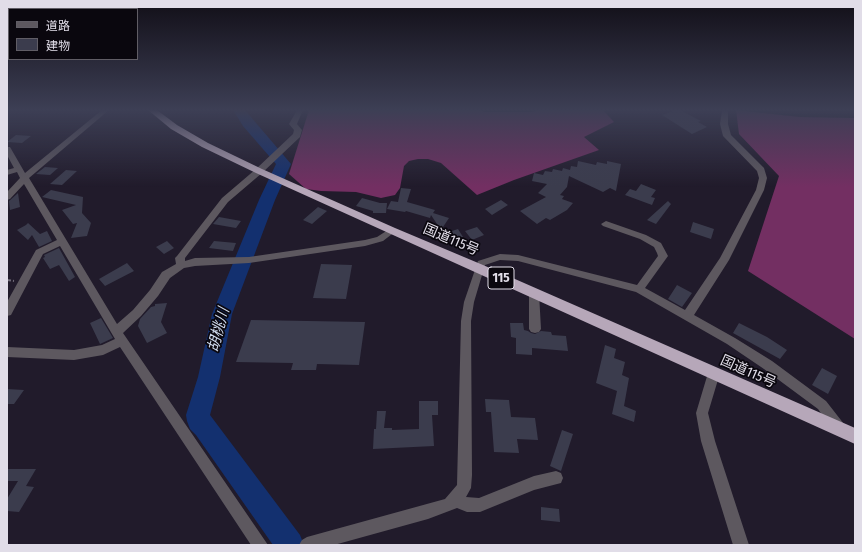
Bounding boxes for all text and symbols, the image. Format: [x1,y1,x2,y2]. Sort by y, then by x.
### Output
legend [8,8,138,60]
text: 道路 [46,19,70,33]
text: 建物 [46,39,70,53]
street label: 国道115号 [420,221,482,259]
road number: 115 [488,267,514,289]
water label: 胡桃川 [204,306,234,354]
street label: 国道115号 [718,352,778,392]

